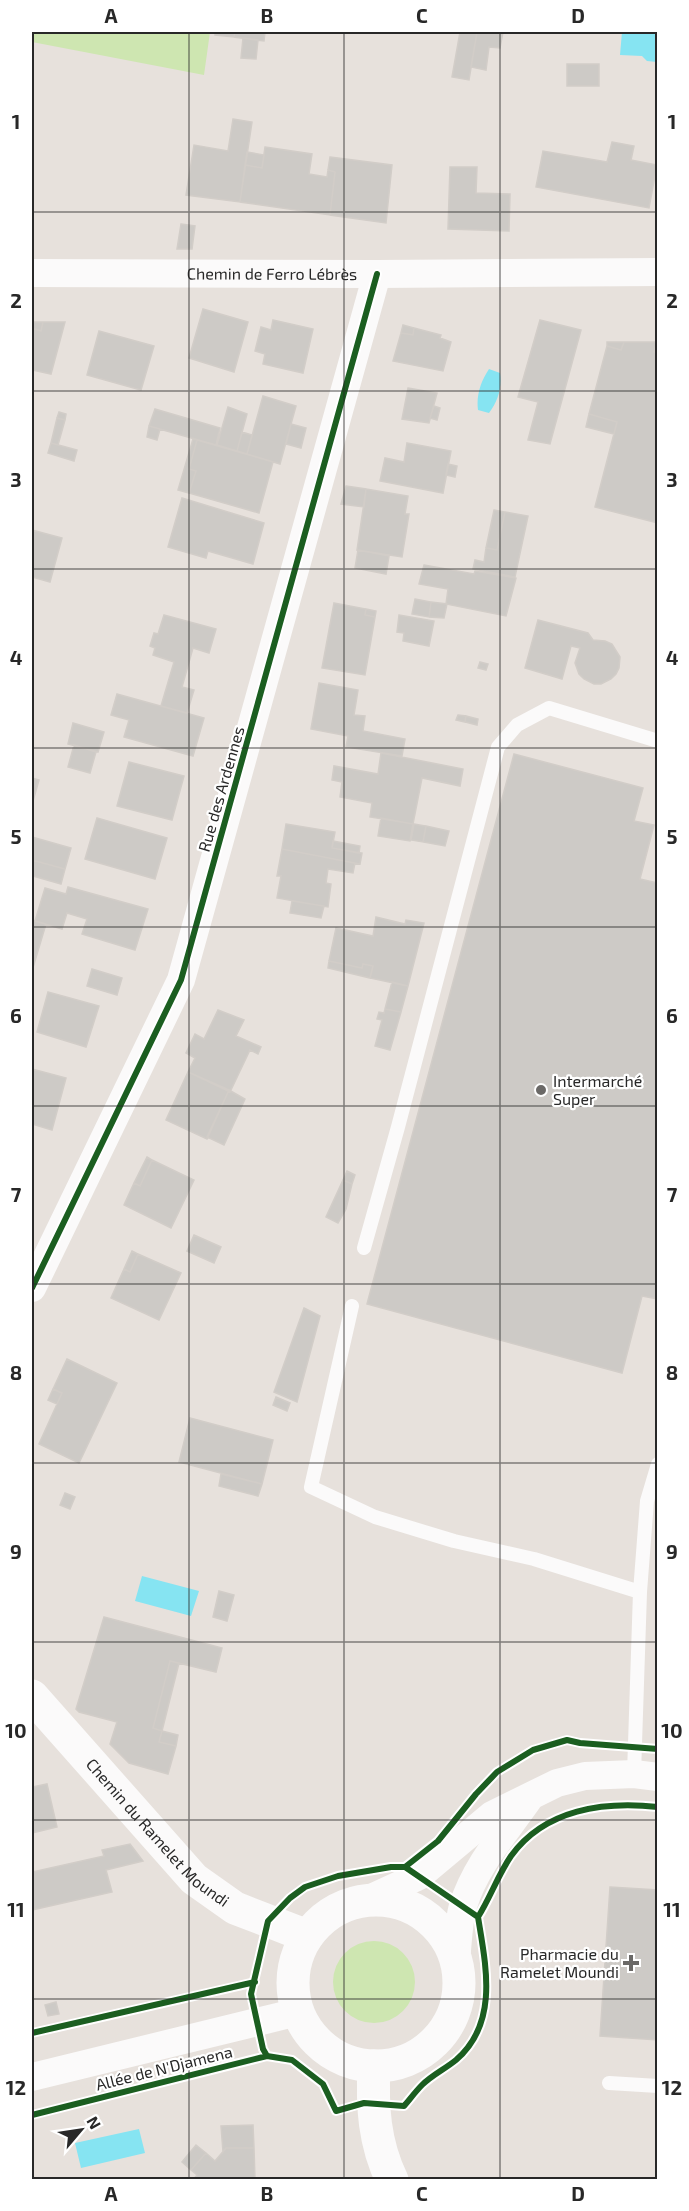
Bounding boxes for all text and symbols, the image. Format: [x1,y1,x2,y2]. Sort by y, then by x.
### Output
text: A [104,3,118,27]
text: B [261,3,273,27]
text: C [416,3,428,27]
text: D [571,3,585,27]
text: 1 [12,109,20,133]
text: 1 [668,109,676,133]
street label: Chemin de Ferro Lébrès [187,263,357,283]
text: 2 [10,288,22,312]
text: 2 [666,288,678,312]
text: 3 [10,467,22,491]
text: 3 [666,467,678,491]
text: 4 [10,645,23,669]
text: 4 [666,645,679,669]
street label: Rue des Ardennes [194,724,248,854]
text: 5 [10,824,22,848]
text: 5 [666,824,678,848]
text: 6 [10,1003,22,1027]
text: 6 [666,1003,678,1027]
place label: Intermarché Super [553,1071,642,1108]
marker: Intermarché Super [534,1083,548,1097]
text: 7 [11,1182,22,1206]
text: 7 [667,1182,678,1206]
text: 8 [10,1360,22,1384]
text: 8 [666,1360,678,1384]
text: 9 [10,1539,22,1563]
text: 9 [666,1539,678,1563]
text: 10 [5,1718,27,1742]
text: 10 [661,1718,683,1742]
street label: Chemin du Ramelet Moundi [83,1754,233,1910]
text: 11 [7,1897,25,1921]
text: 11 [663,1897,681,1921]
place label: Pharmacie du Ramelet Moundi [500,1944,619,1981]
marker: Pharmacie du Ramelet Moundi [624,1956,638,1970]
street label: Allée de N'Djamena [94,2041,234,2095]
text: 12 [6,2075,26,2099]
text: 12 [662,2075,682,2099]
north arrow [51,2100,111,2160]
text: N [83,2113,106,2132]
text: A [104,2181,118,2205]
text: B [261,2181,273,2205]
text: C [416,2181,428,2205]
text: D [571,2181,585,2205]

